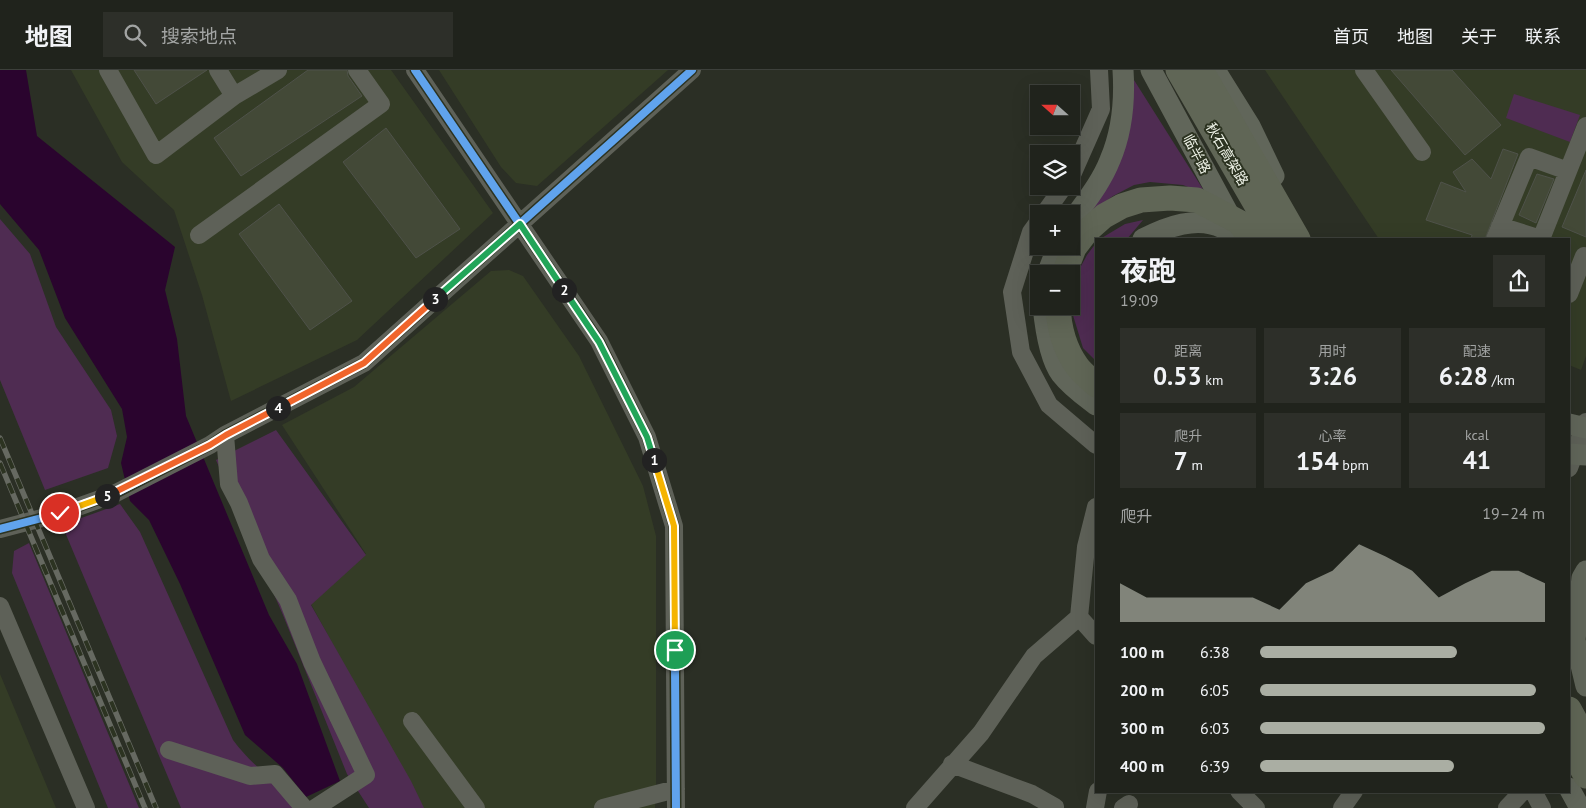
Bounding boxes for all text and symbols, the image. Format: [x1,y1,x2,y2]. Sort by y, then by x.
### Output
search box [103,12,453,57]
text: 地图 [25,21,73,52]
icon: search [121,21,149,49]
text: 搜索地点 [161,24,237,48]
text: 首页 [1333,25,1369,48]
text: 地图 [1397,25,1433,48]
text: 关于 [1461,25,1497,48]
text: 联系 [1525,25,1561,48]
north arrow [1030,85,1080,135]
map controls [1030,85,1080,315]
street label: 秋石高架路 [1202,119,1252,189]
street label: 临半路 [1179,131,1215,177]
button: layers [1030,145,1080,195]
button: + [1030,205,1080,255]
text: 夜跑 [1120,252,1176,289]
button: share [1493,255,1545,307]
button: − [1030,265,1080,315]
pin: 2 [552,278,576,302]
text: 2 [561,281,568,299]
pin: 3 [422,286,448,312]
text: 3 [432,290,439,308]
text: 19:09 [1120,290,1158,310]
text: 距离 [1174,342,1202,360]
text: 用时 [1318,342,1346,360]
text: 配速 [1463,342,1491,360]
text: 0.53 [1153,360,1202,392]
text: 3:26 [1308,360,1357,392]
text: 6:28 [1439,360,1488,392]
text: km [1202,371,1223,389]
text: /km [1488,371,1515,389]
pin: 4 [266,396,290,420]
text: 4 [275,399,282,417]
text: kcal [1465,426,1489,444]
text: 爬升 [1174,427,1202,445]
text: 心率 [1318,427,1346,445]
text: 41 [1463,444,1491,476]
text: 7 [1174,445,1188,477]
text: 154 [1296,445,1339,477]
pin: 1 [642,448,666,472]
text: 1 [651,451,658,469]
text: m [1188,456,1203,474]
text: bpm [1339,456,1369,474]
pin: 5 [94,484,120,508]
text: 5 [104,487,111,505]
pin [39,492,81,534]
icon: check [46,499,74,527]
text: 19–24 m [1482,503,1545,523]
text: 爬升 [1120,506,1152,526]
pin [654,629,696,671]
icon: arrive [661,636,689,664]
text: 100 m [1120,642,1164,662]
text: 6:38 [1200,642,1230,662]
text: 200 m [1120,680,1164,700]
text: 6:05 [1200,680,1230,700]
text: 300 m [1120,718,1164,738]
text: 6:03 [1200,718,1230,738]
text: 400 m [1120,756,1164,776]
text: 6:39 [1200,756,1230,776]

